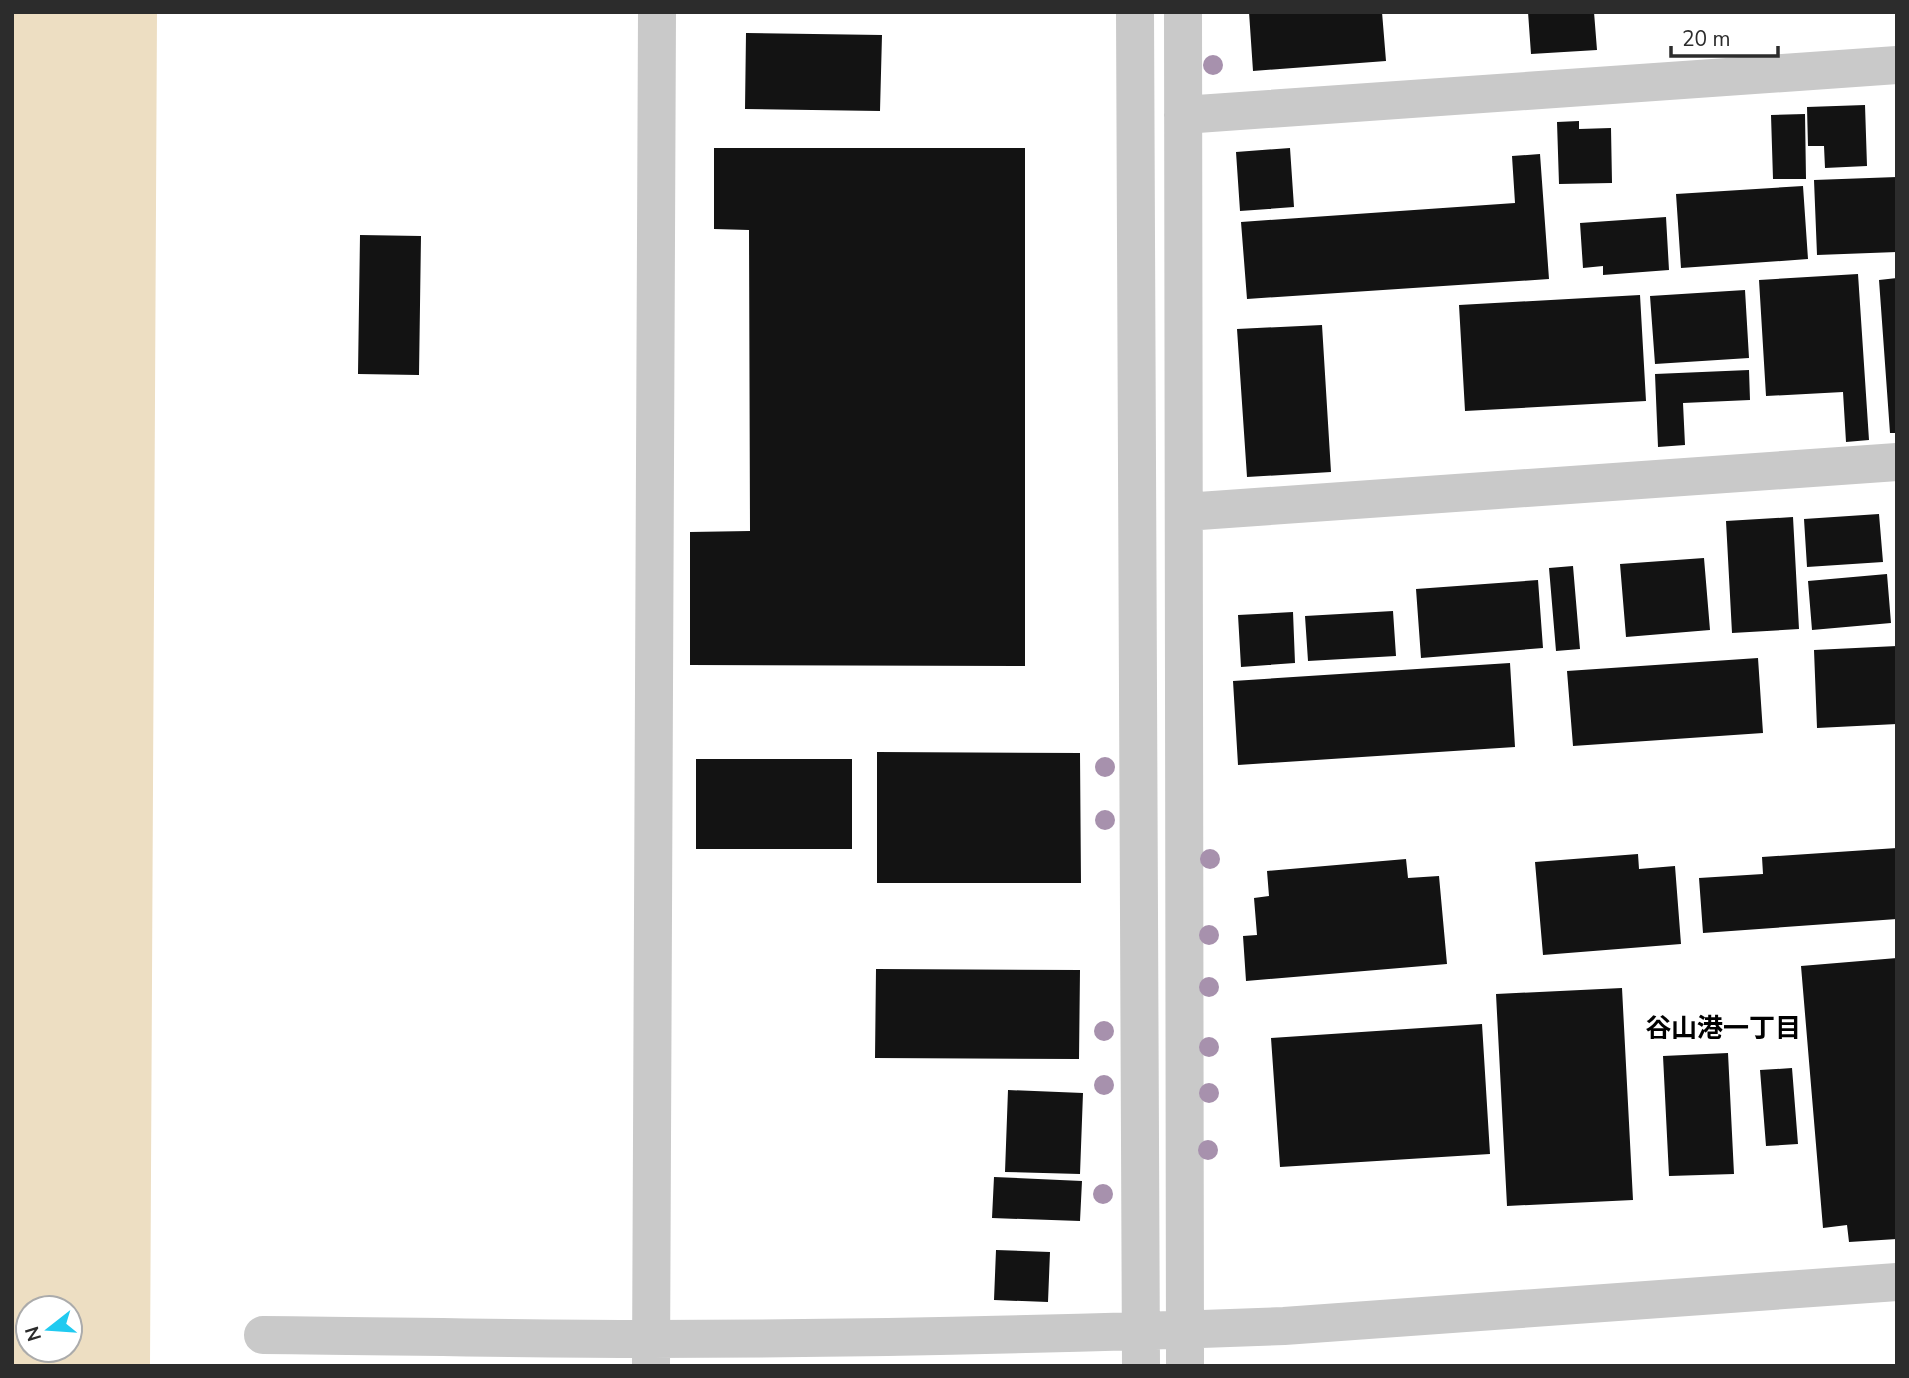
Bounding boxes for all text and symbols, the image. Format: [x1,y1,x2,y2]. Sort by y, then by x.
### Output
scale bar [1671,14,1778,58]
text: 20 m [1682,25,1731,53]
district label: 谷山港一丁目 [1645,1011,1801,1046]
north arrow [14,1294,84,1364]
text: N [19,1323,48,1344]

